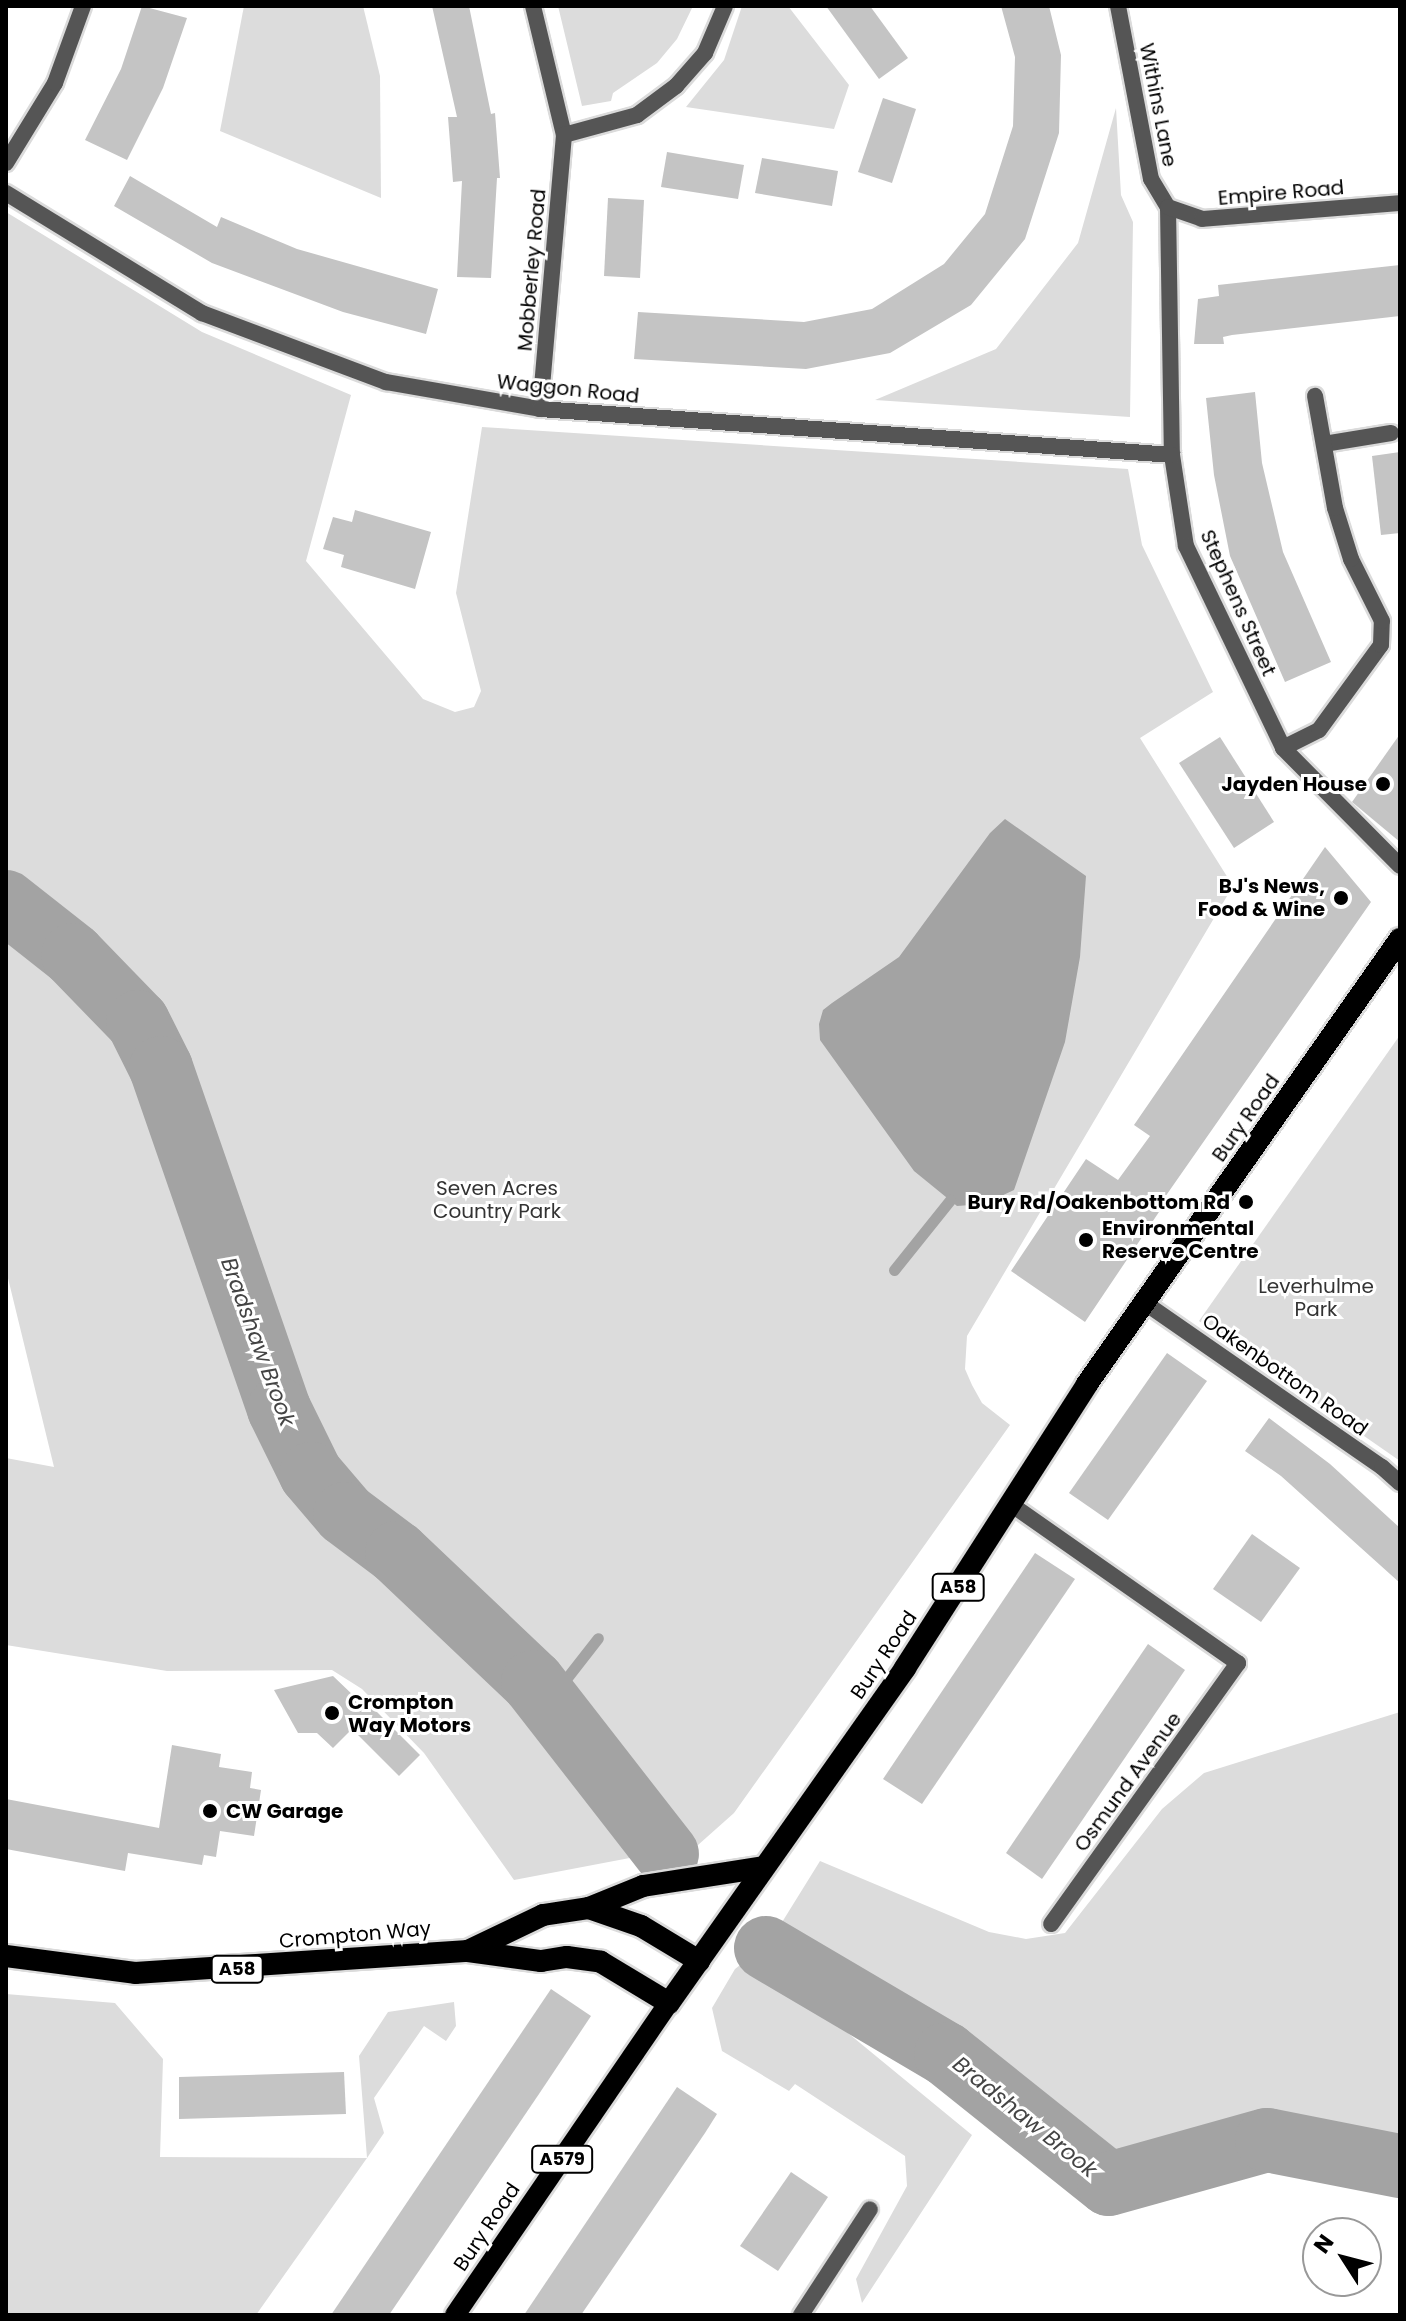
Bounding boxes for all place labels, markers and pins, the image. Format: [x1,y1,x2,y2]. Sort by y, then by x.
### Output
place label: Jayden House [1221,772,1367,796]
marker: Jayden House [1374,775,1392,793]
place label: BJ's News, Food & Wine [1198,874,1325,921]
marker: BJ's News, Food & Wine [1332,889,1350,907]
place label: Bury Rd/Oakenbottom Rd [967,1190,1230,1214]
marker: Bury Rd/Oakenbottom Rd [1237,1193,1255,1211]
place label: Environmental Reserve Centre [1102,1216,1259,1263]
marker: Environmental Reserve Centre [1077,1231,1095,1249]
place label: Crompton Way Motors [348,1690,471,1737]
marker: Crompton Way Motors [323,1704,341,1722]
place label: CW Garage [226,1799,343,1823]
marker: CW Garage [201,1802,219,1820]

